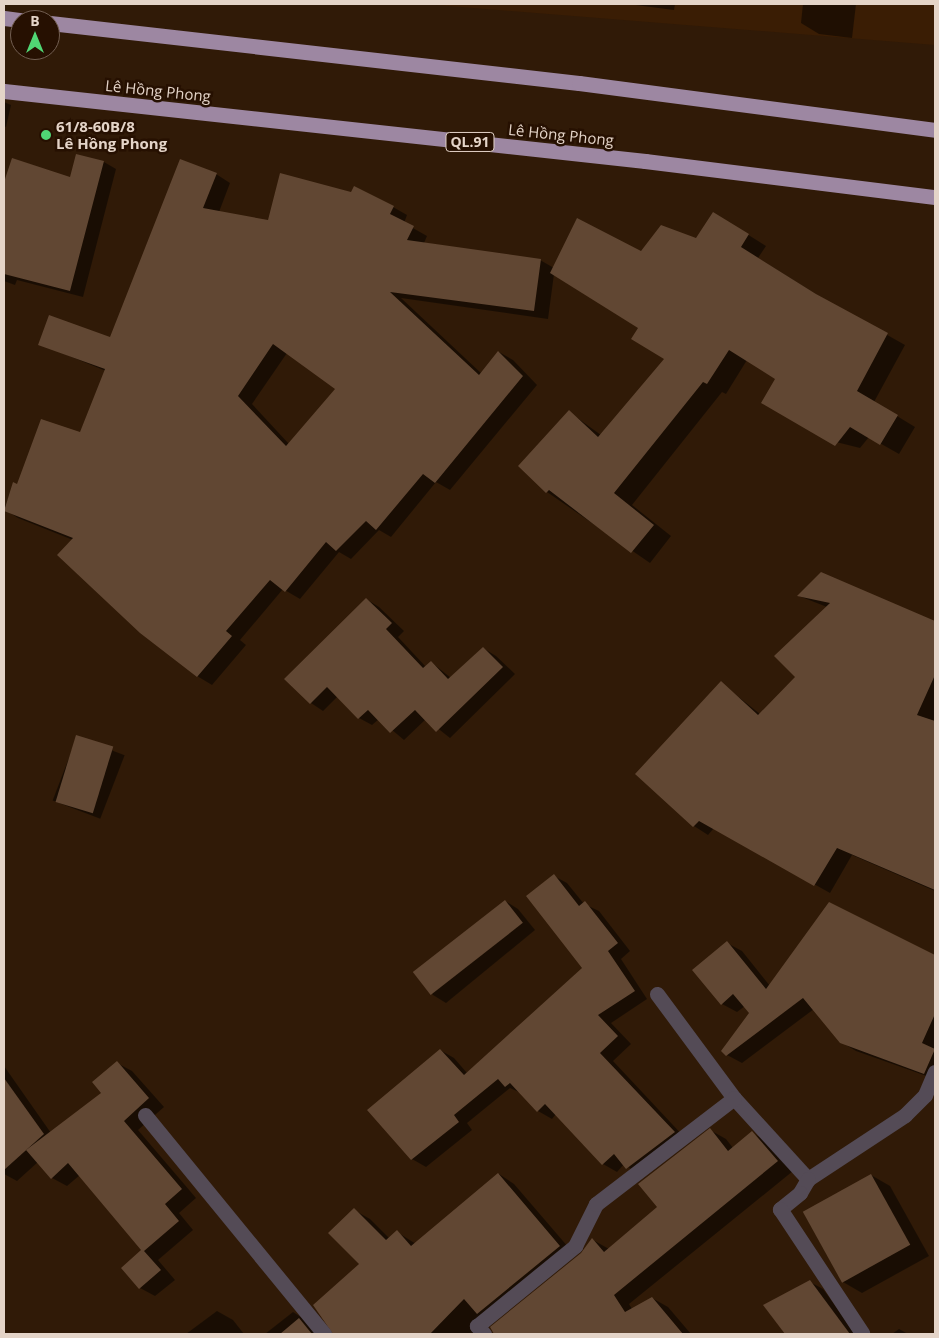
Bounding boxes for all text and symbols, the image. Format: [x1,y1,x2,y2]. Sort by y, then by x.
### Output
north arrow [10,10,60,60]
text: B [30,11,40,30]
street label: Lê Hồng Phong [104,77,212,105]
place label: 61/8-60B/8 Lê Hồng Phong [56,117,167,152]
street label: Lê Hồng Phong [507,121,615,149]
marker: 61/8-60B/8 Lê Hồng Phong [40,129,52,141]
road number: QL.91 [445,130,495,154]

